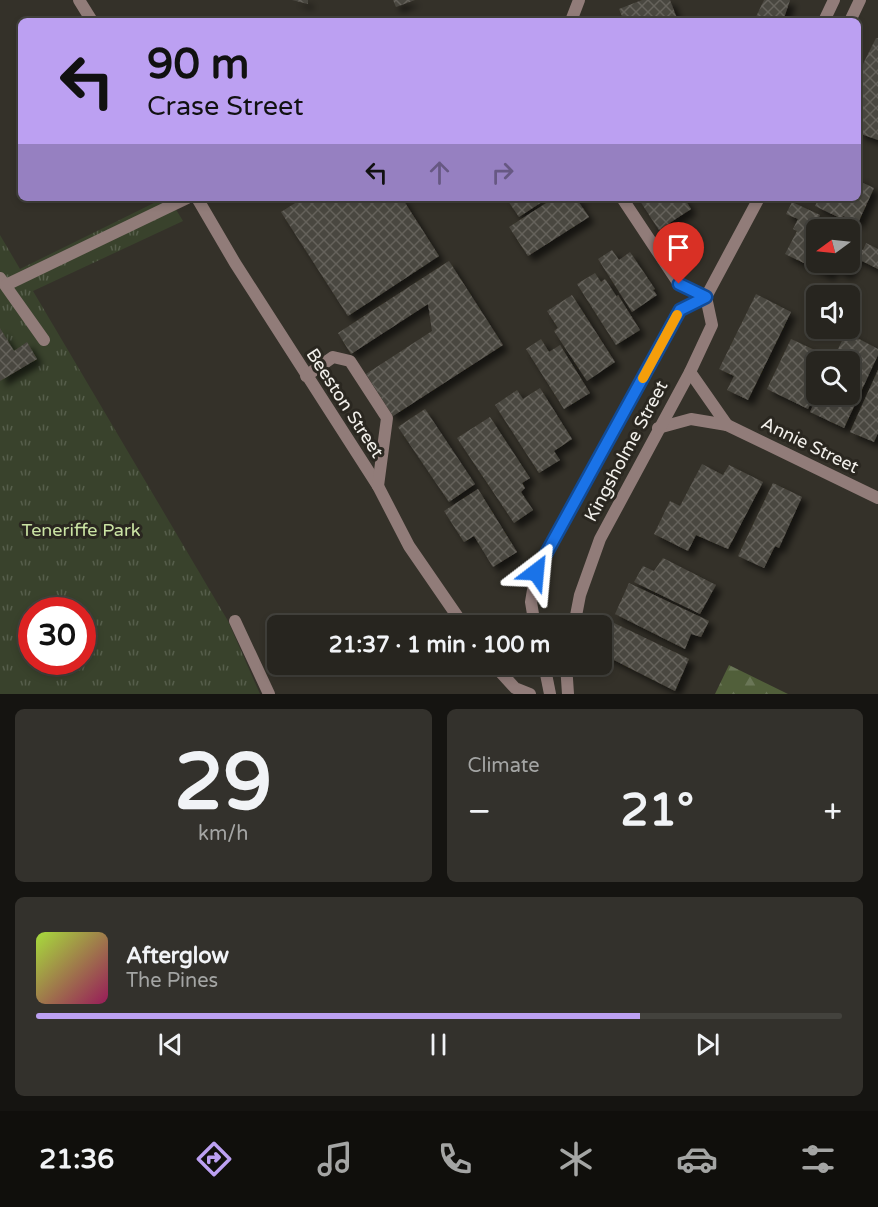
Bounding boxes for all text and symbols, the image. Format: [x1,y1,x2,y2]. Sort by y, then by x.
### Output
text: 90 m [147,39,249,90]
icon: left [48,42,126,120]
text: Crase Street [147,90,304,123]
icon: left [360,156,393,189]
icon: ahead [423,156,456,189]
icon: right [486,156,519,189]
north arrow [806,219,860,273]
map controls [806,219,860,405]
pin [653,222,704,284]
icon: arrive [662,231,695,264]
button: sound [806,285,860,339]
street label: Beeston Street [301,344,389,462]
button: search [806,351,860,405]
street label: Kingsholme Street [579,377,673,525]
street label: Annie Street [758,412,863,478]
park label: Teneriffe Park [21,519,141,541]
position arrow [504,540,568,604]
speed limit sign: 30 [18,597,96,675]
text: 21:37 · 1 min · 100 m [329,632,550,658]
text: 29 [174,736,272,830]
text: Climate [468,754,540,778]
text: 21° [620,784,694,838]
text: − [468,792,491,831]
text: + [823,792,842,831]
text: km/h [198,822,248,846]
text: Afterglow [126,943,229,969]
text: The Pines [126,969,218,993]
icon: previous [154,1028,187,1061]
icon: pause [422,1028,455,1061]
icon: next [691,1028,724,1061]
icon: directions [193,1138,235,1180]
icon: music [314,1138,356,1180]
icon: phone [434,1138,476,1180]
icon: climate [555,1138,597,1180]
icon: car [676,1138,718,1180]
icon: filters [797,1138,839,1180]
text: 21:36 [39,1143,114,1176]

